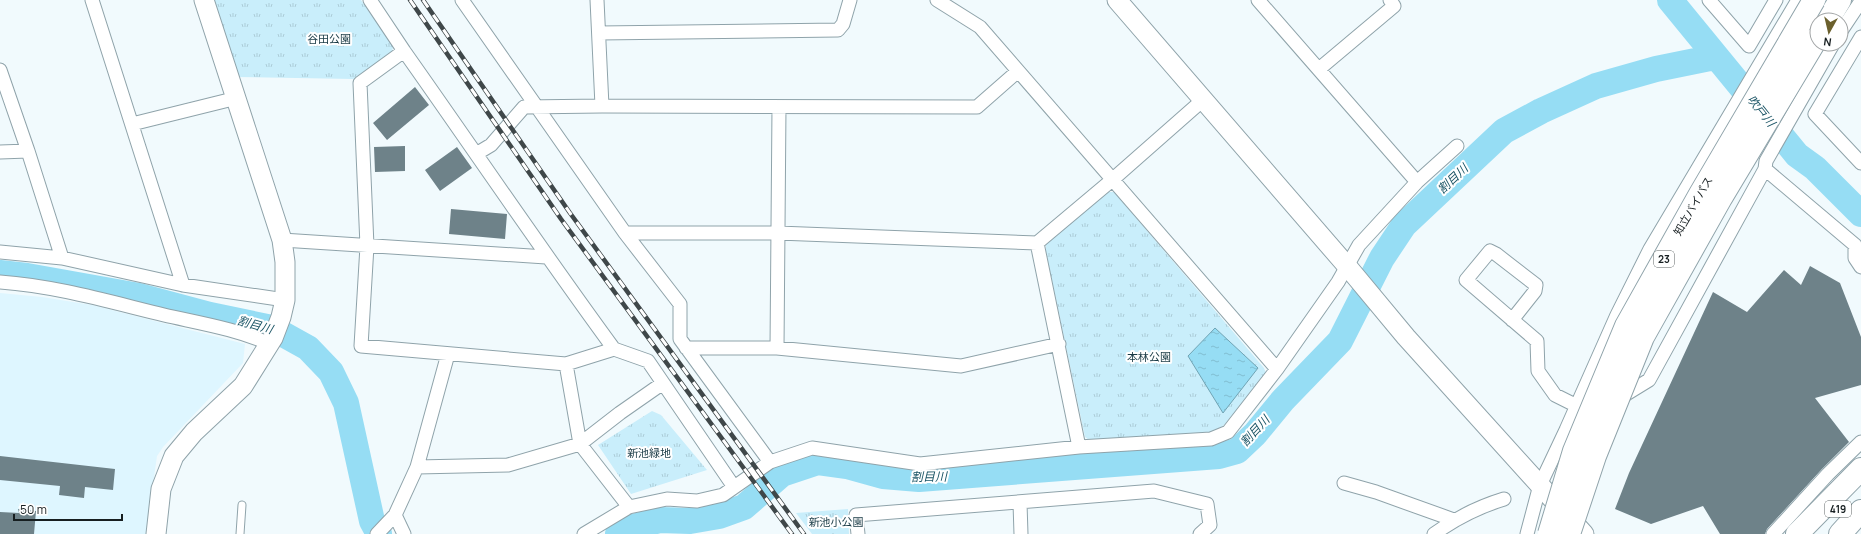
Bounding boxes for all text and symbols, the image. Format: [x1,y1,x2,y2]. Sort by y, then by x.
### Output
north arrow [1809,12,1849,52]
park label: 谷田公園 [307,31,351,46]
text: N [1822,34,1832,50]
water label: 吹戸川 [1743,91,1781,132]
water label: 割目川 [1434,159,1473,197]
street label: 知立バイパス [1670,174,1716,238]
road number: 23 [1654,251,1674,267]
water label: 割目川 [235,311,277,338]
park label: 本林公園 [1127,349,1171,364]
water label: 割目川 [1236,410,1274,450]
park label: 新池緑地 [627,445,671,460]
water label: 割目川 [911,468,949,485]
scale bar [14,496,122,522]
text: 50 m [20,501,47,518]
road number: 419 [1825,501,1851,517]
park label: 新池小公園 [809,514,864,529]

